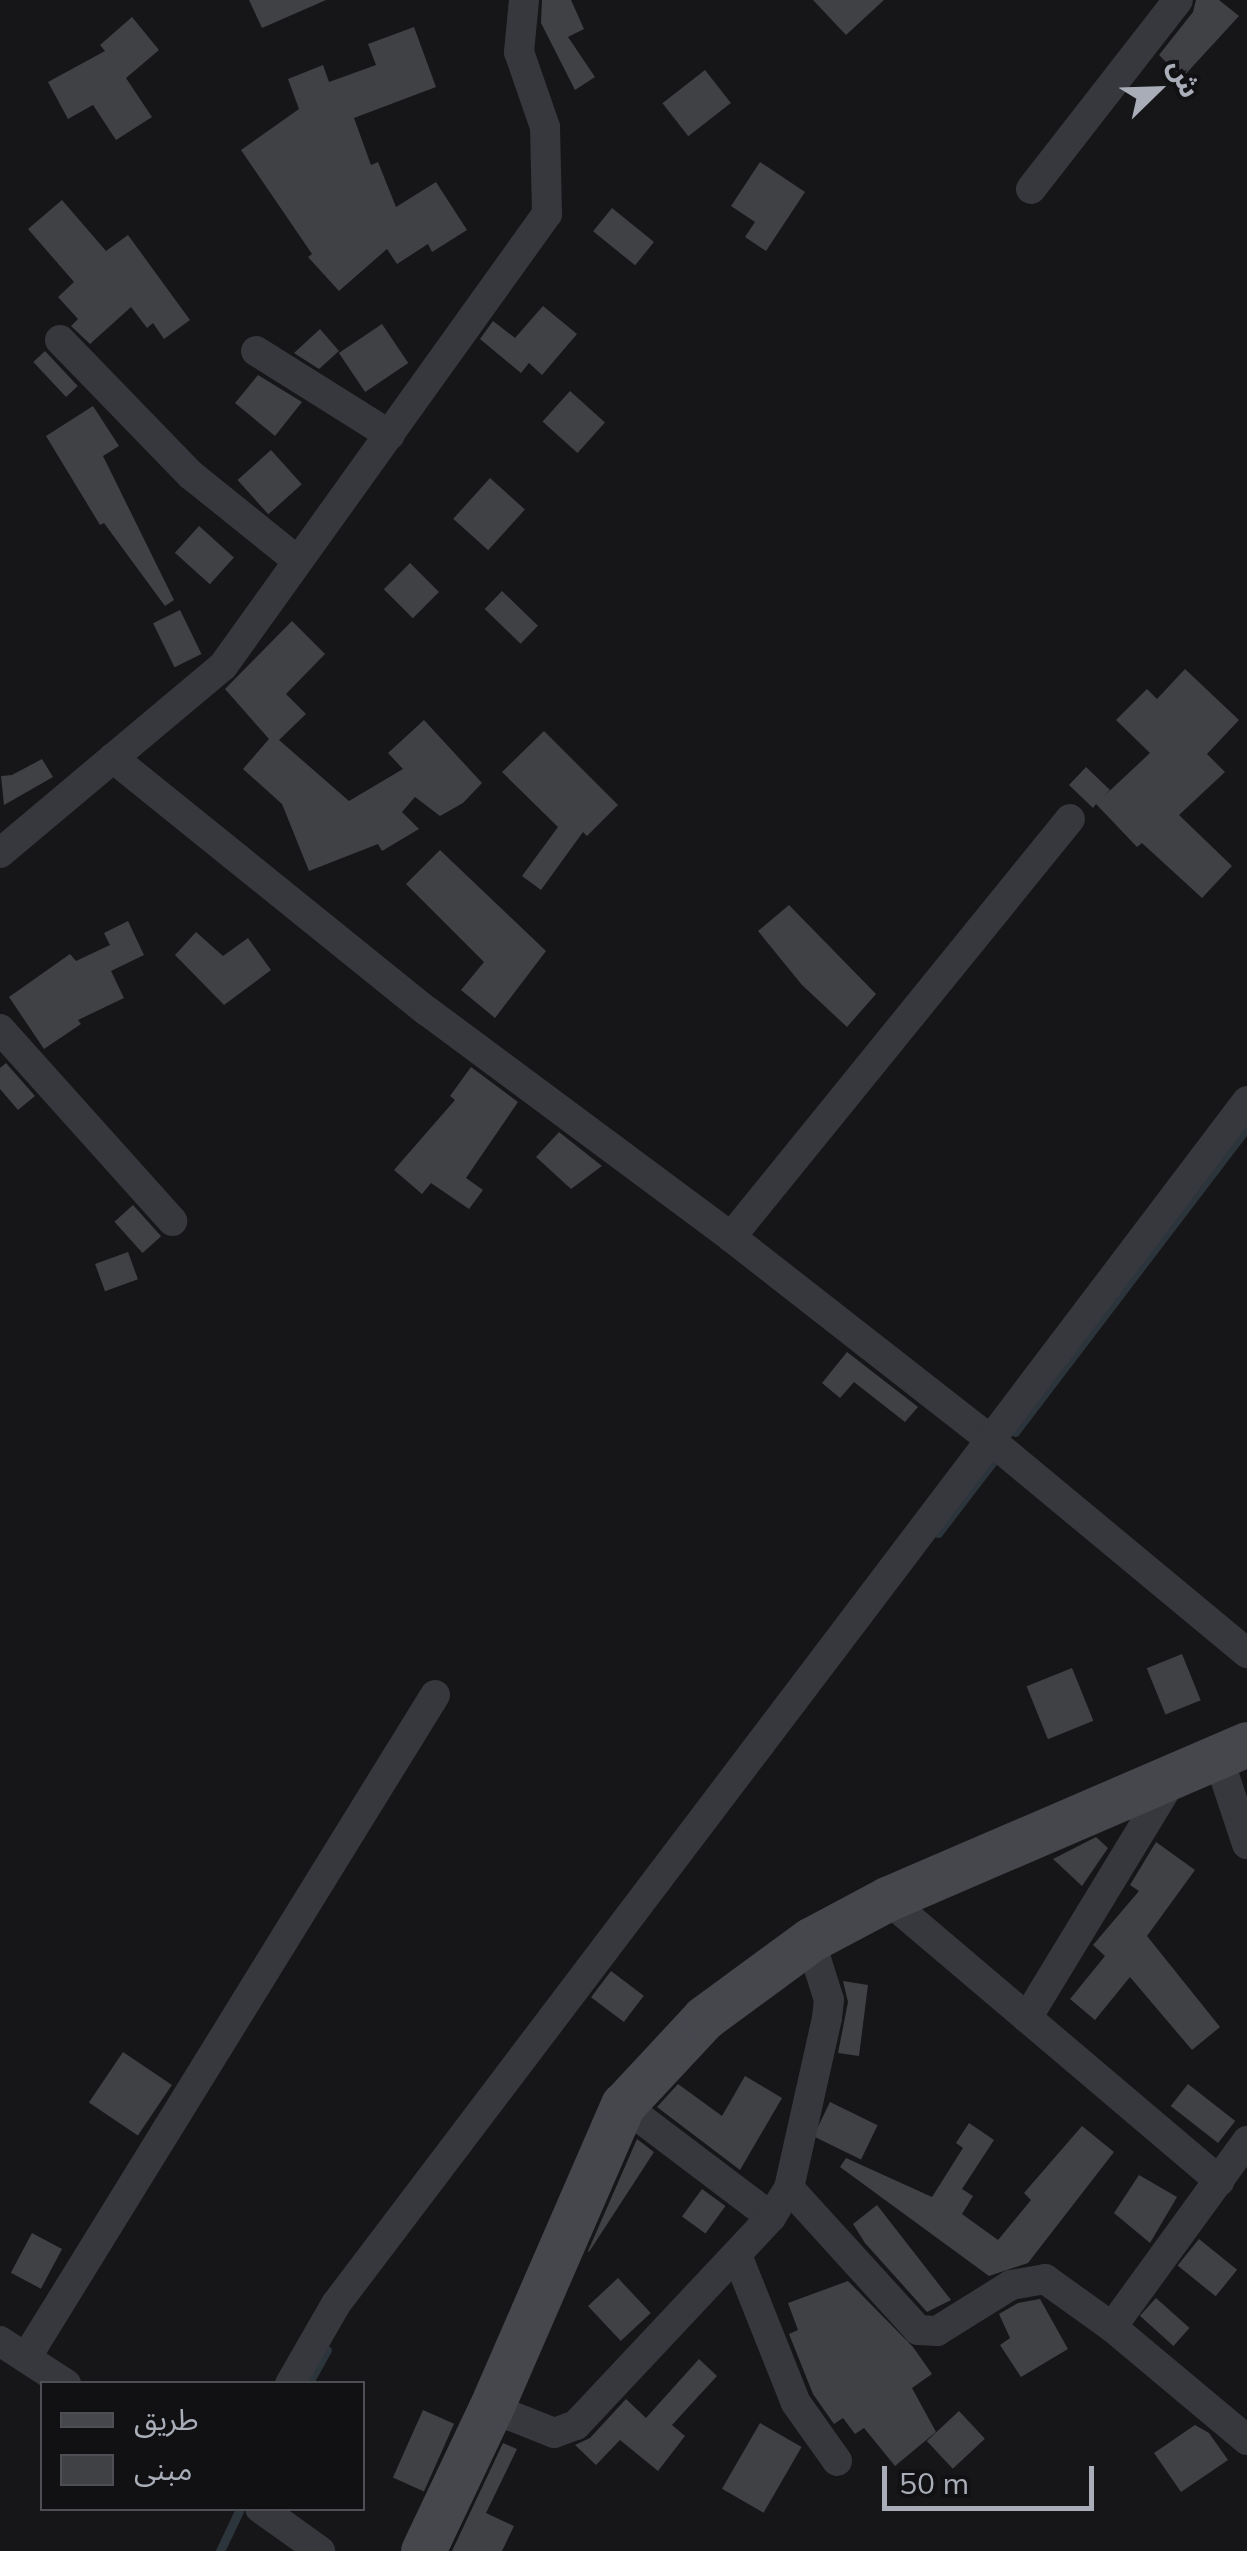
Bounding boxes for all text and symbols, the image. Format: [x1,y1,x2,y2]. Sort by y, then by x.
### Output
north arrow [1107,40,1207,140]
text: ش [1161,54,1209,103]
legend [40,2381,365,2511]
text: طريق [134,2400,199,2438]
scale bar [887,2446,1100,2508]
text: مبنى [134,2450,192,2488]
text: 50 m [899,2464,969,2502]

